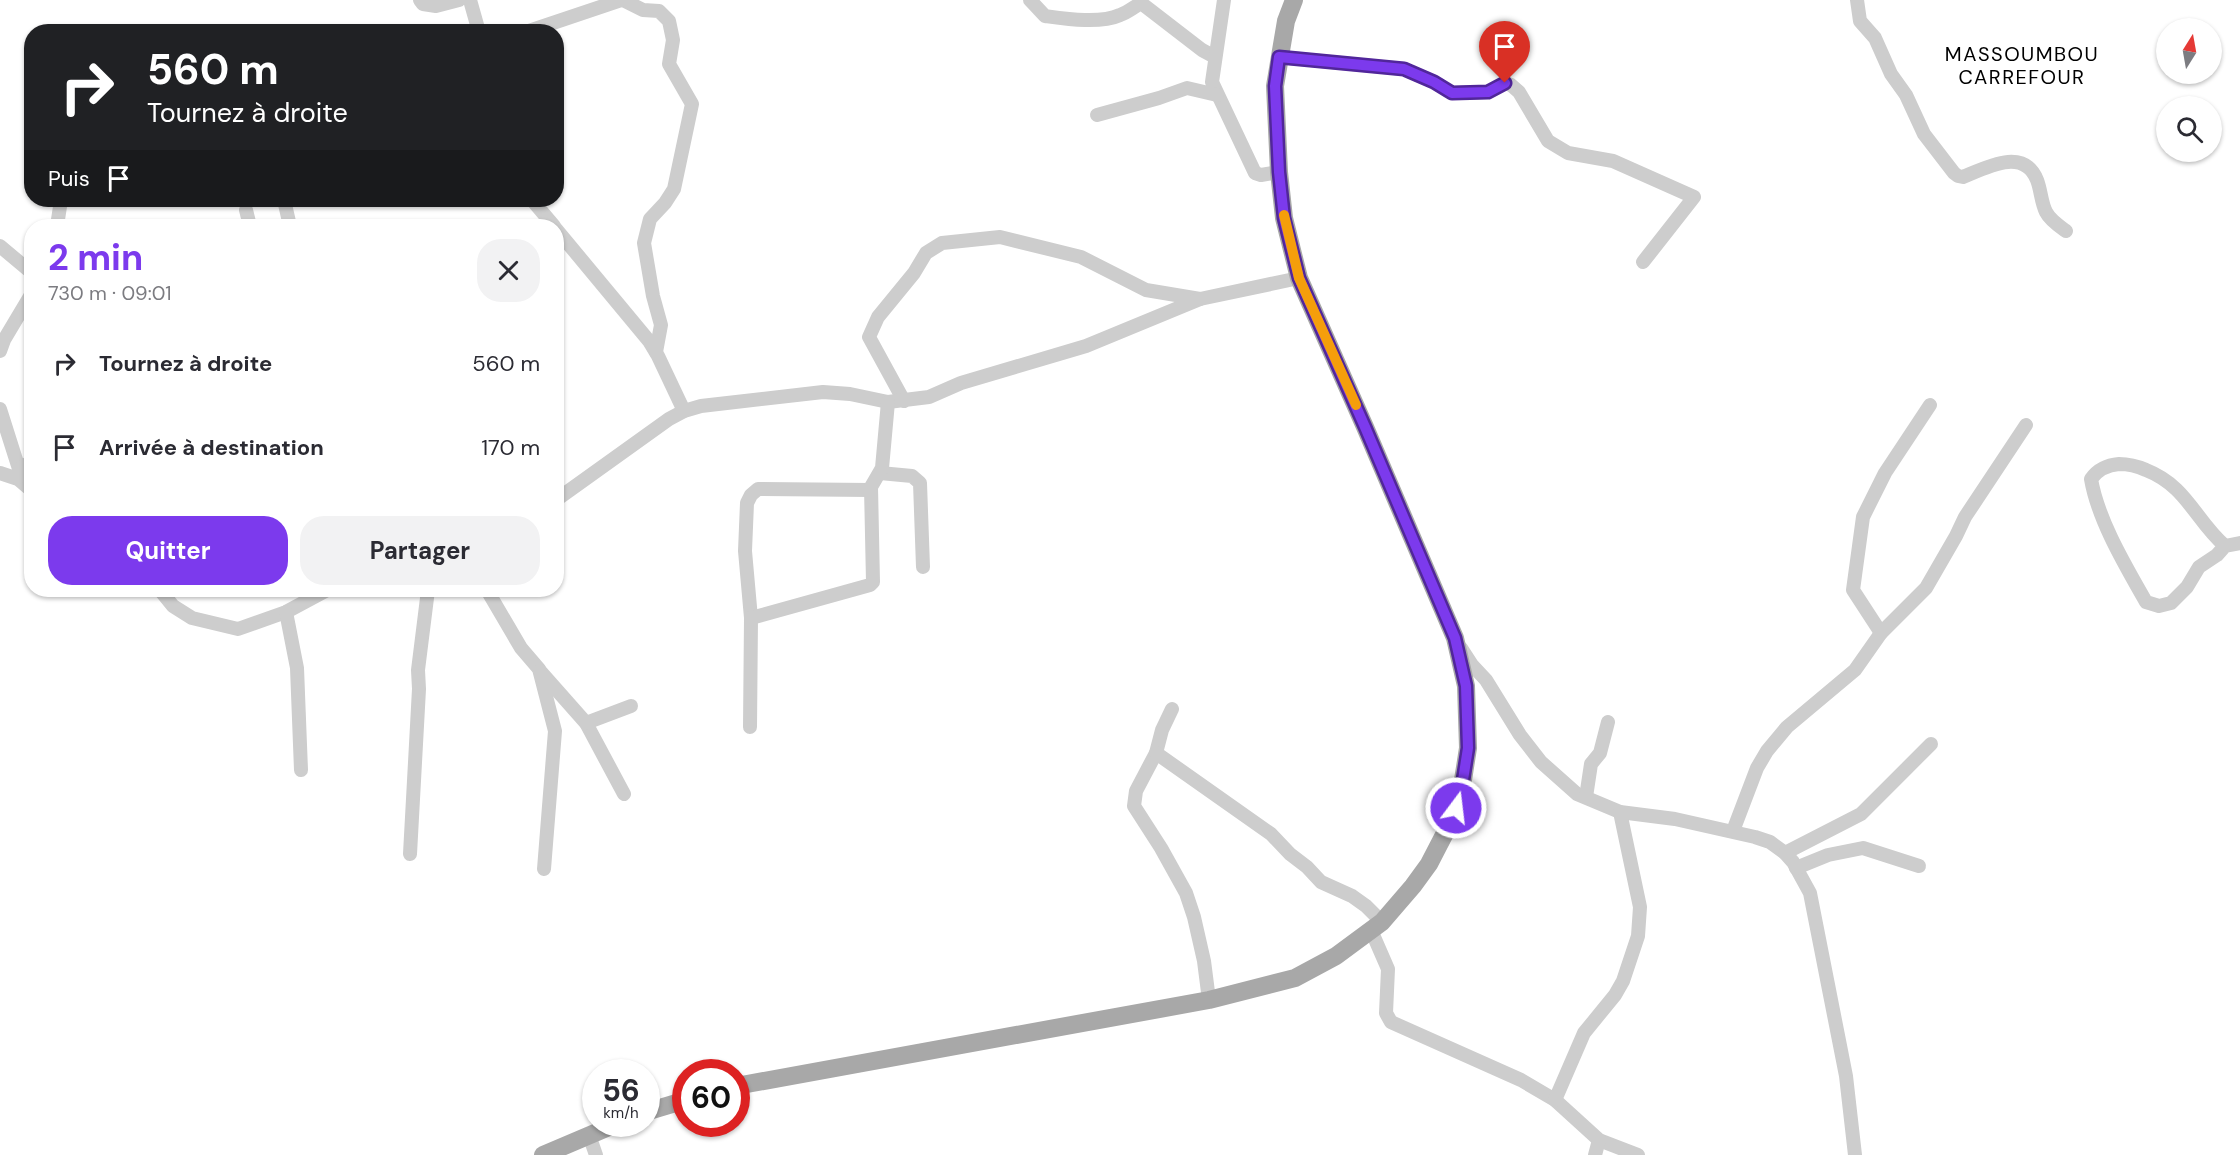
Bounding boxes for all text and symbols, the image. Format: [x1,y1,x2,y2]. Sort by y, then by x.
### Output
north arrow [2156,18,2222,84]
map controls [2156,18,2222,162]
pin [1479,21,1530,83]
icon: arrive [1488,30,1521,63]
district label: MASSOUMBOU CARREFOUR [1945,41,2099,90]
text: 560 m [147,42,279,97]
icon: right [48,48,126,126]
text: Tournez à droite [147,95,348,130]
button: search [2156,96,2222,162]
icon: arrive [102,162,135,195]
text: Puis [48,164,90,193]
text: 2 min [48,234,143,281]
button: close [477,239,540,302]
text: 730 m · 09:01 [48,280,172,306]
icon: right [48,347,81,380]
text: Tournez à droite [99,349,272,378]
text: 560 m [472,349,540,378]
icon: arrive [48,431,81,464]
text: Arrivée à destination [99,433,324,462]
text: 170 m [481,433,540,462]
button: Quitter [48,516,288,585]
button: Partager [300,516,540,585]
position arrow [1424,776,1488,840]
speed limit sign: 60 [672,1059,750,1137]
text: 56 [602,1071,640,1110]
text: km/h [603,1103,639,1123]

